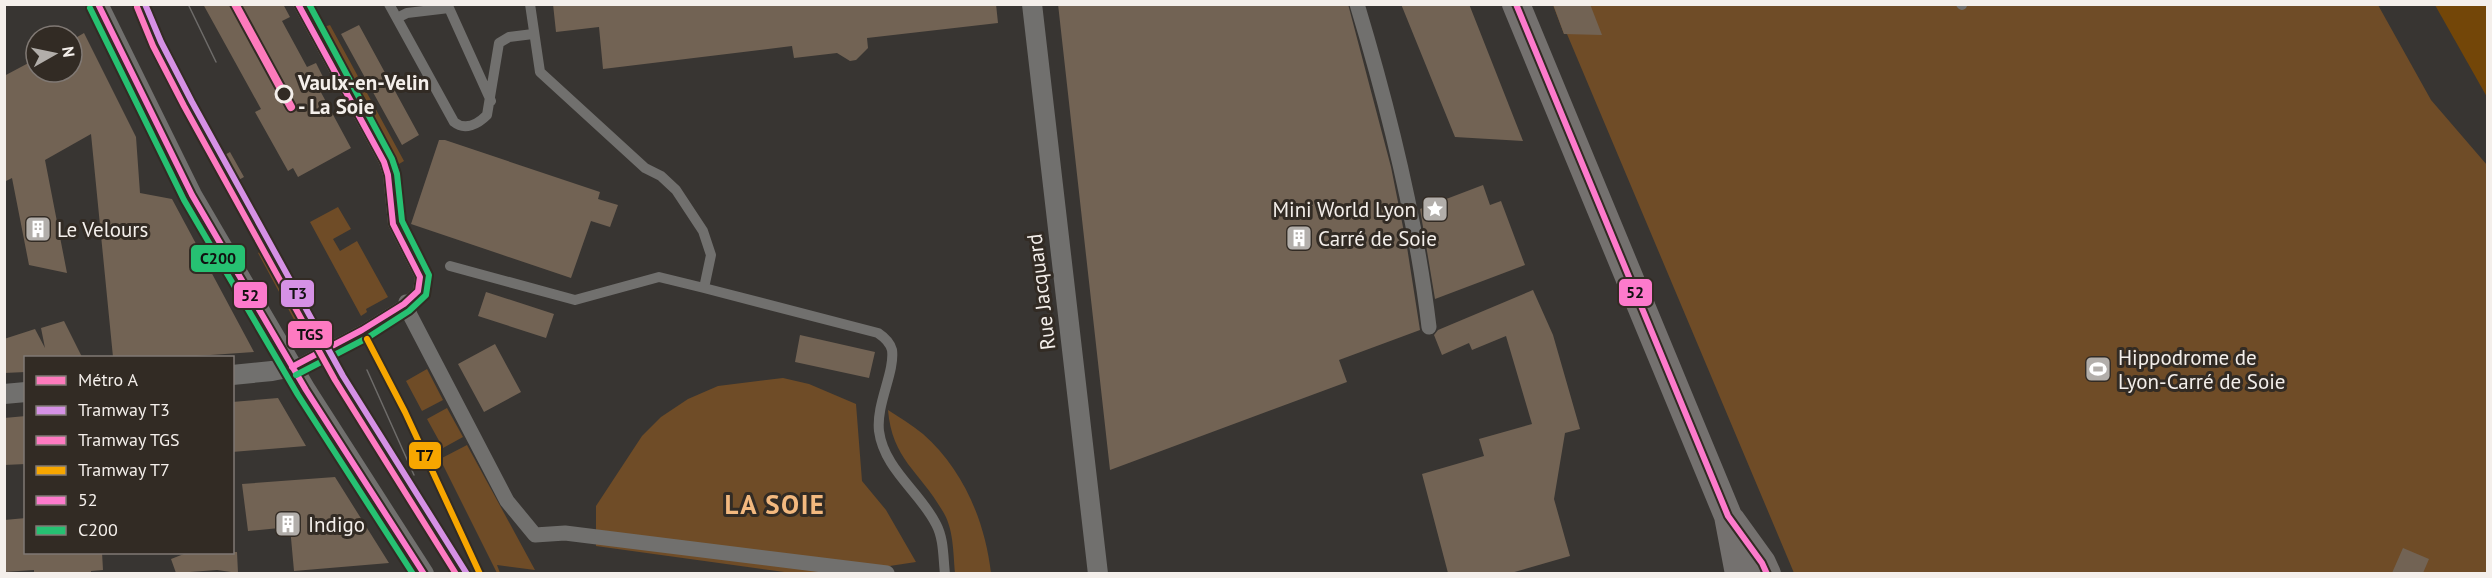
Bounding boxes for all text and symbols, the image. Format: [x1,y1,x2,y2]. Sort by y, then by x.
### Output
north arrow [24,24,84,84]
text: N [58,45,80,58]
place label: Vaulx-en-Velin - La Soie [297,69,429,120]
marker: Vaulx-en-Velin - La Soie [275,85,293,103]
place icon: Mini World Lyon [1420,194,1450,224]
place label: Mini World Lyon [1272,196,1416,223]
building icon: Le Velours [23,214,53,244]
place label: Le Velours [57,216,148,243]
building icon: Carré de Soie [1284,223,1314,253]
place label: Carré de Soie [1318,225,1437,252]
street label: Rue Jacquard [1020,232,1062,352]
line badge: C200 [190,244,246,273]
text: C200 [200,248,236,268]
line badge: 52 [1618,278,1653,307]
line badge: T3 [280,279,315,308]
line badge: 52 [233,281,268,309]
text: 52 [1626,282,1644,302]
text: T3 [289,283,307,303]
text: 52 [241,285,259,305]
line badge: TGS [287,320,333,349]
text: TGS [297,324,323,344]
place label: Hippodrome de Lyon-Carré de Soie [2118,344,2286,395]
sports icon: Hippodrome de Lyon-Carré de Soie [2083,354,2113,384]
legend [24,356,234,554]
text: Métro A [78,368,138,391]
text: Tramway T3 [78,398,170,421]
text: Tramway TGS [78,428,180,451]
line badge: T7 [408,441,442,470]
text: T7 [416,445,434,465]
text: Tramway T7 [78,458,170,481]
district label: LA SOIE [725,487,825,521]
text: 52 [78,488,98,511]
building icon: Indigo [273,509,303,539]
place label: Indigo [308,511,365,538]
text: C200 [78,518,118,541]

